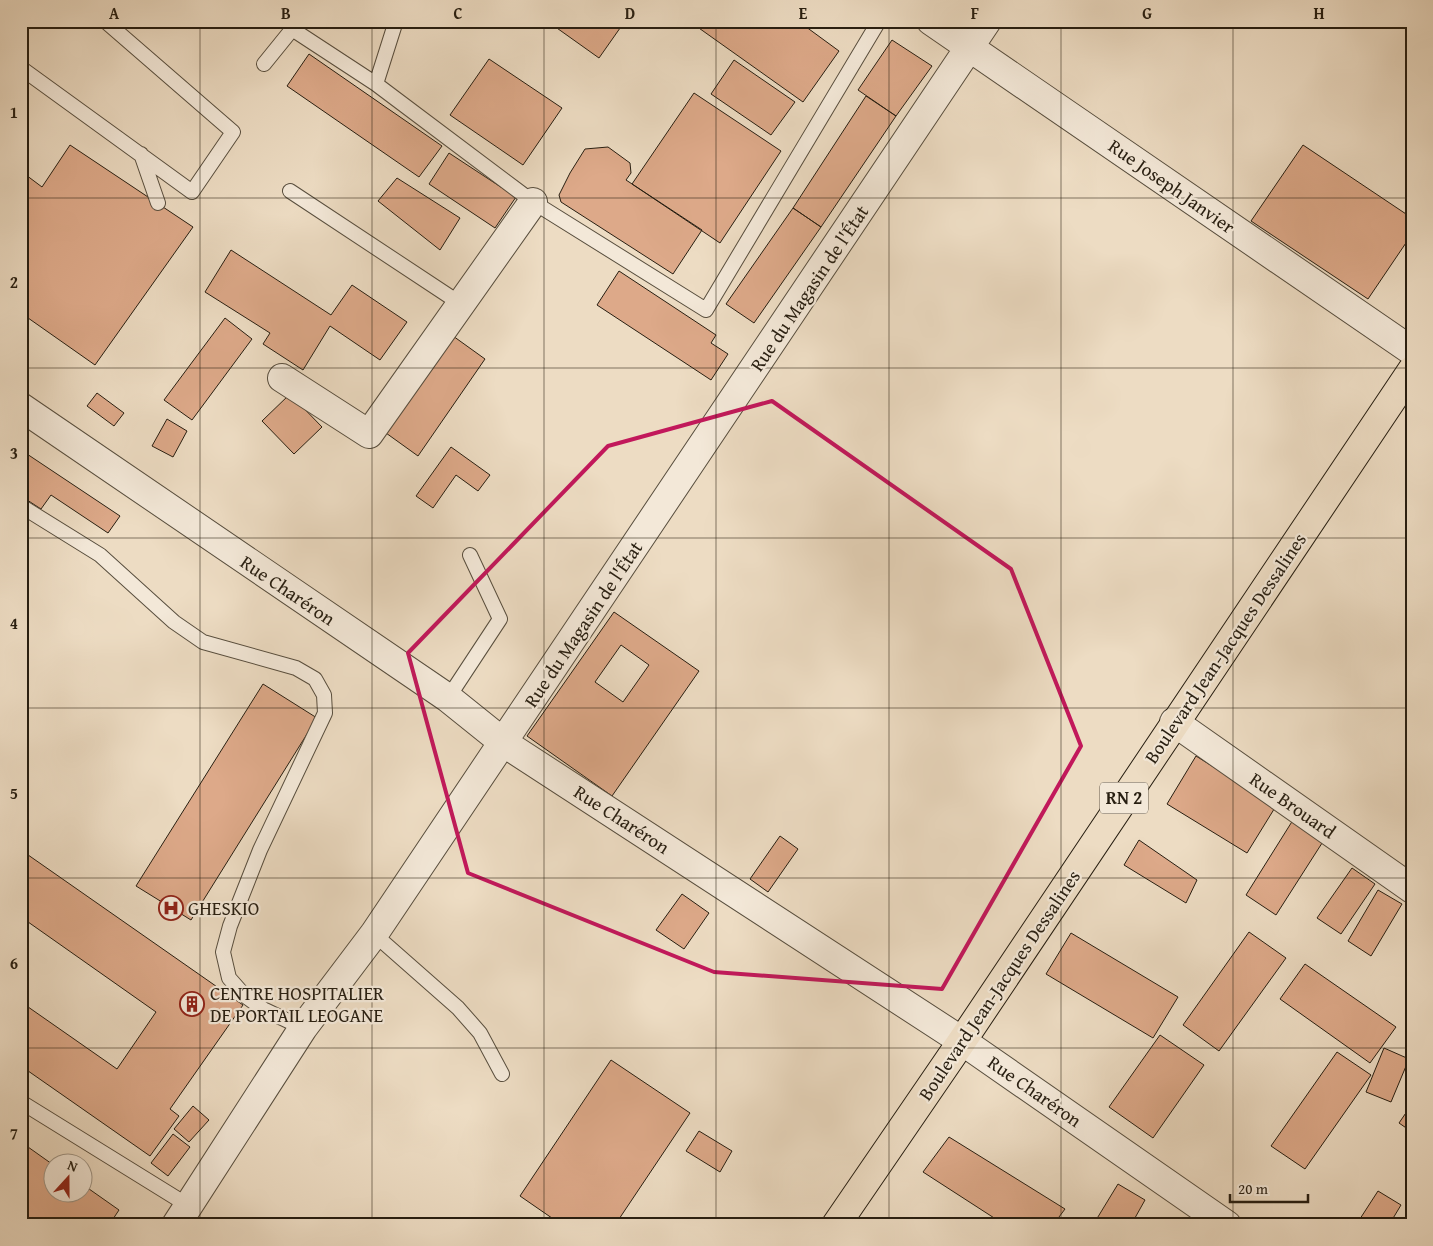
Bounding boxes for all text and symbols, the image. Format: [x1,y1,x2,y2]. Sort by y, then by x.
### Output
text: A [109,1,120,25]
text: B [281,1,291,25]
text: C [453,1,463,25]
text: D [625,1,635,25]
text: E [799,1,808,25]
text: F [971,1,979,25]
text: G [1142,1,1152,25]
text: H [1313,1,1325,25]
text: 1 [10,100,18,124]
street label: Rue Joseph Janvier [1103,132,1241,240]
street label: Rue du Magasin de l'État [743,199,875,377]
text: 2 [10,270,18,294]
text: 3 [10,441,18,465]
street label: Boulevard Jean-Jacques Dessalines [1137,527,1313,769]
street label: Rue du Magasin de l'État [517,535,649,713]
street label: Rue Charéron [235,548,341,632]
text: 4 [10,611,18,635]
street label: Rue Brouard [1244,765,1342,845]
street label: Rue Charéron [569,778,676,861]
text: 5 [10,781,18,805]
road number: RN 2 [1100,782,1148,814]
street label: Boulevard Jean-Jacques Dessalines [911,864,1087,1106]
place label: GHESKIO [188,894,259,922]
hospital icon: GHESKIO [158,895,184,921]
text: 6 [10,951,18,975]
place label: CENTRE HOSPITALIER DE PORTAIL LEOGANE [210,979,384,1029]
building icon: CENTRE HOSPITALIER DE PORTAIL LEOGANE [179,991,205,1017]
street label: Rue Charéron [982,1048,1088,1134]
text: 7 [10,1121,18,1145]
north arrow [42,1154,92,1204]
text: N [65,1155,81,1177]
scale bar [1230,1171,1308,1203]
text: 20 m [1238,1178,1269,1199]

